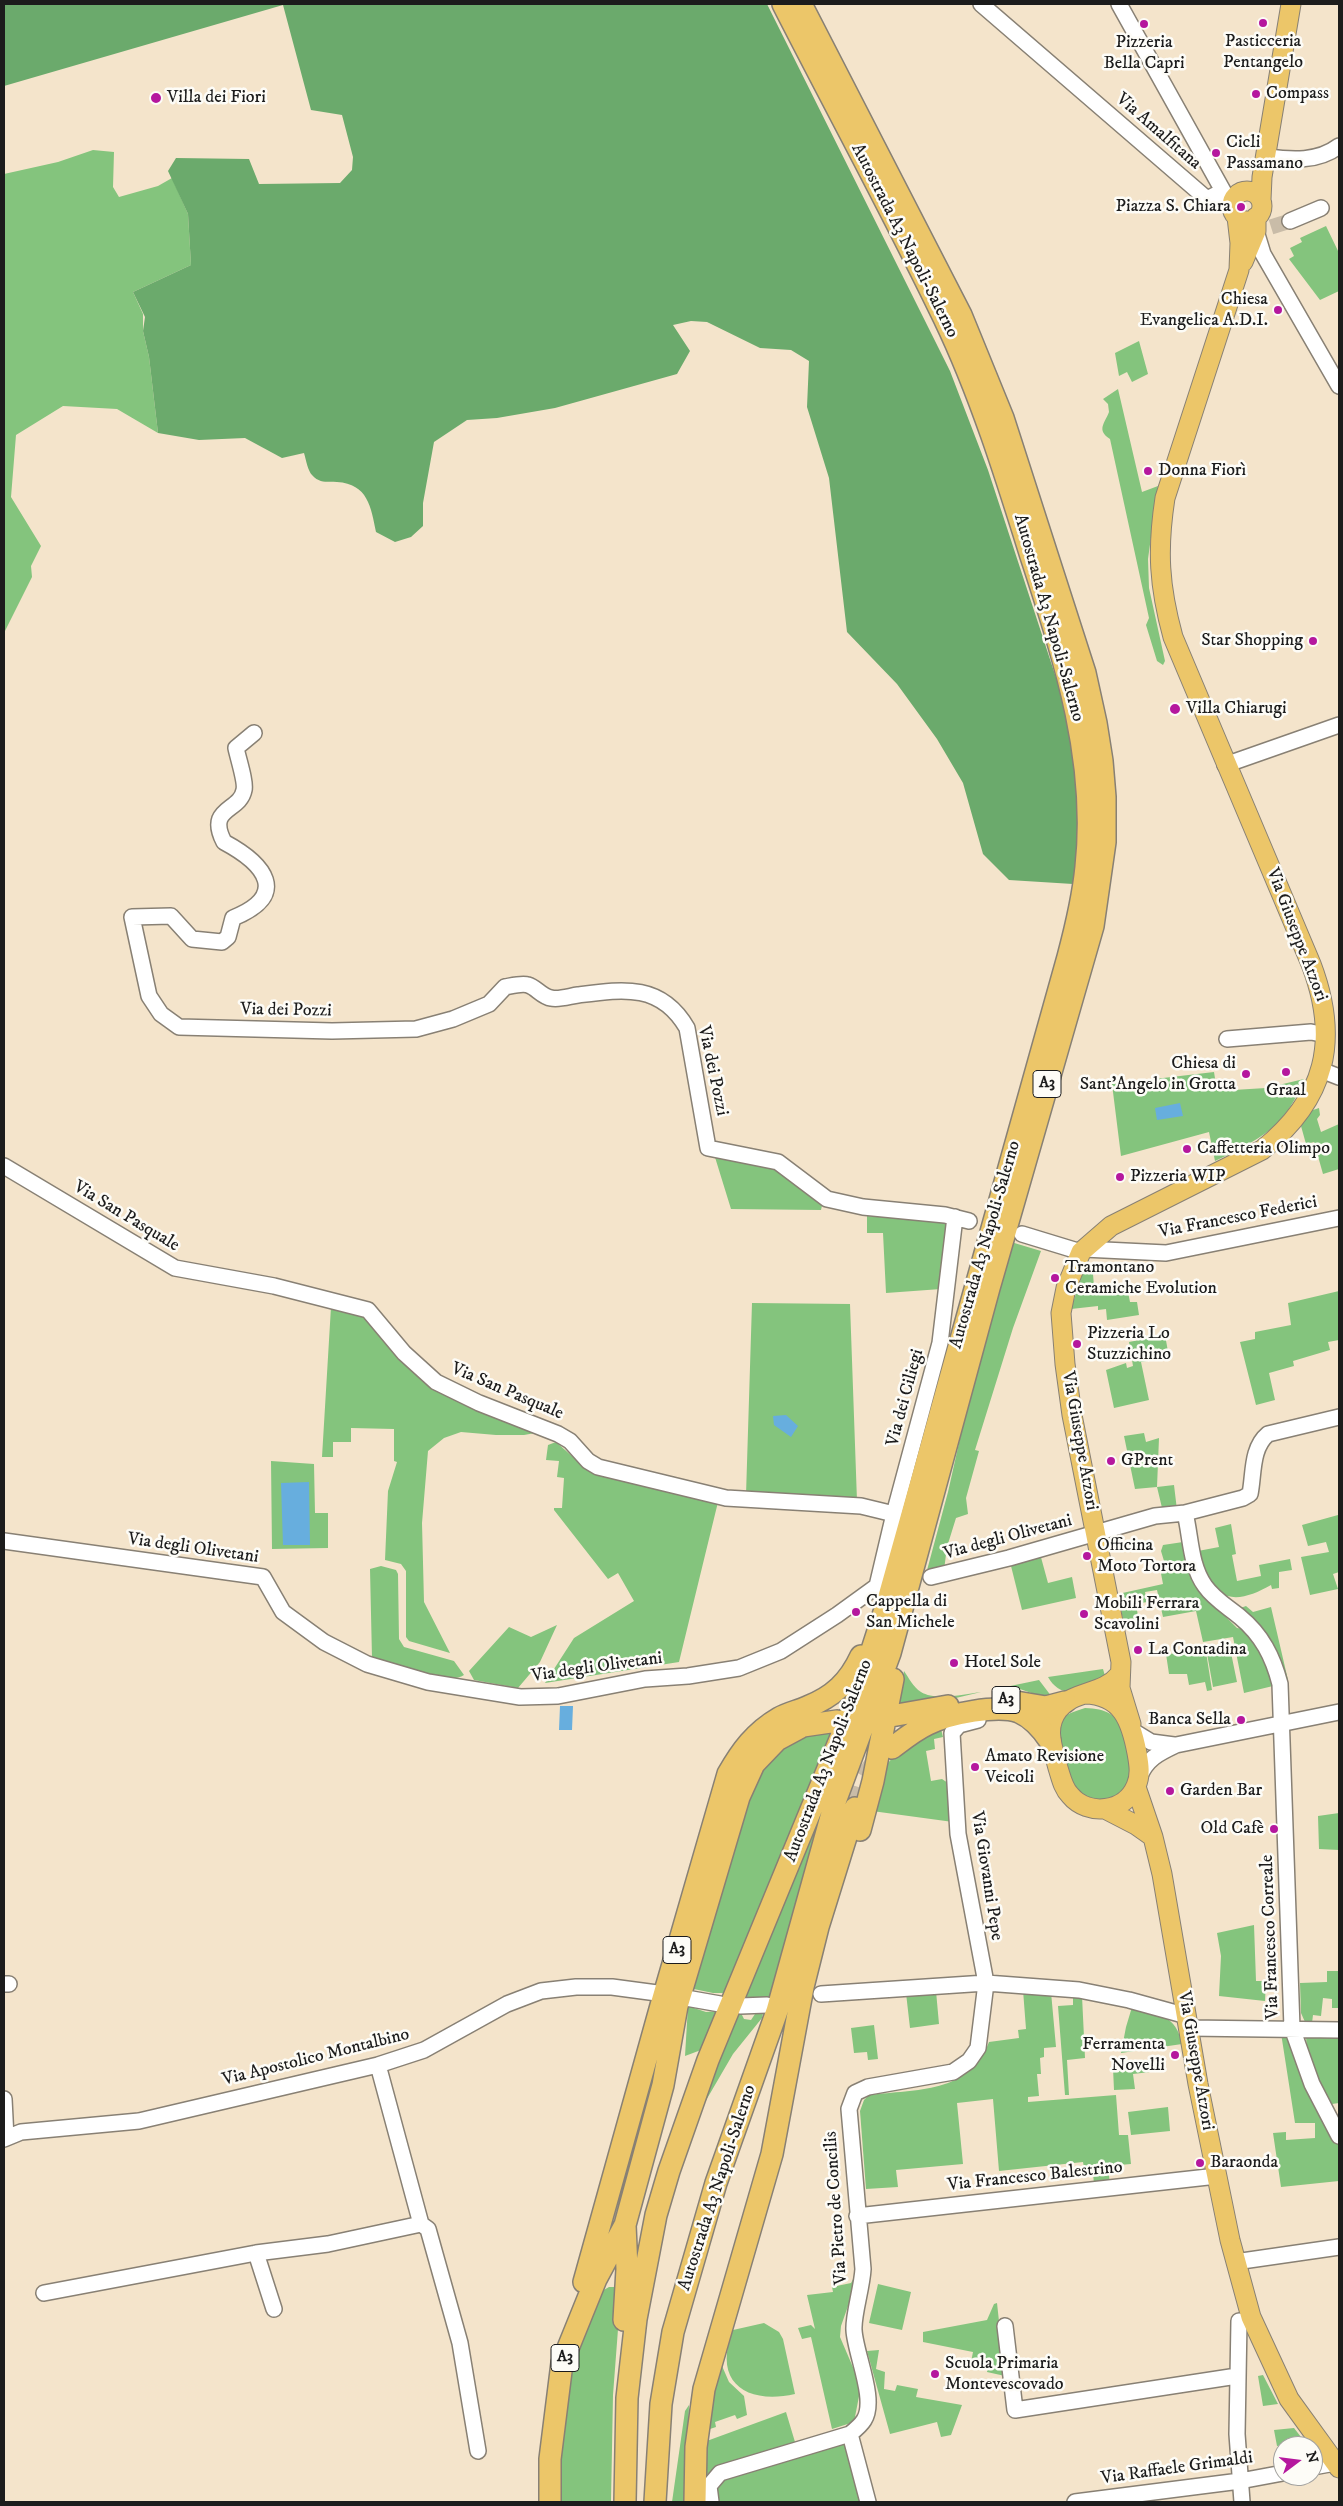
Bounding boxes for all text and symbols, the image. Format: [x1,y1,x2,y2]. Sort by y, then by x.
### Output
marker: Pasticceria Pentangelo [1257,17,1269,29]
marker: Pizzeria Bella Capri [1138,18,1150,30]
place label: Pasticceria Pentangelo [1223,31,1303,74]
place label: Pizzeria Bella Capri [1103,32,1185,74]
place label: Compass [1266,83,1329,105]
place label: Villa dei Fiori [167,87,266,109]
marker: Compass [1250,88,1262,100]
street label: Via Amalfitana [1111,89,1205,175]
marker: Villa dei Fiori [149,91,163,105]
place label: Cicli Passamano [1226,132,1303,174]
street label: Autostrada A3 Napoli-Salerno [846,140,962,342]
marker: Cicli Passamano [1210,147,1222,159]
place label: Piazza S. Chiara [1116,196,1231,218]
marker: Piazza S. Chiara [1235,201,1247,213]
place label: Chiesa Evangelica A.D.I. [1140,289,1268,332]
marker: Chiesa Evangelica A.D.I. [1272,304,1284,316]
place label: Donna Fiorì [1158,460,1246,482]
marker: Donna Fiorì [1142,465,1154,477]
street label: Autostrada A3 Napoli-Salerno [1008,512,1088,724]
place label: Star Shopping [1201,630,1303,652]
marker: Star Shopping [1307,635,1319,647]
place label: Villa Chiarugi [1186,698,1287,720]
marker: Villa Chiarugi [1168,702,1182,716]
street label: Via Giuseppe Atzori [1261,865,1331,1005]
street label: Via dei Pozzi [240,999,332,1023]
street label: Via dei Pozzi [692,1024,732,1118]
place label: Chiesa di Sant'Angelo in Grotta [1080,1053,1236,1096]
marker: Graal [1280,1066,1292,1078]
marker: Chiesa di Sant'Angelo in Grotta [1240,1068,1252,1080]
road number: A3 [1033,1070,1061,1098]
place label: Graal [1266,1080,1306,1102]
place label: Caffetteria Olimpo [1197,1138,1330,1160]
street label: Autostrada A3 Napoli-Salerno [946,1139,1026,1351]
marker: Caffetteria Olimpo [1181,1143,1193,1155]
place label: Pizzeria WIP [1130,1166,1225,1188]
marker: Pizzeria WIP [1114,1171,1126,1183]
street label: Via San Pasquale [69,1177,183,1257]
street label: Via Francesco Federici [1157,1192,1319,1244]
place label: Tramontano Ceramiche Evolution [1065,1257,1217,1300]
marker: Tramontano Ceramiche Evolution [1049,1272,1061,1284]
place label: Pizzeria Lo Stuzzichino [1087,1323,1171,1366]
marker: Pizzeria Lo Stuzzichino [1071,1338,1083,1350]
street label: Via dei Ciliegi [883,1347,929,1449]
street label: Via San Pasquale [448,1359,566,1425]
street label: Via Giuseppe Atzori [1056,1370,1102,1512]
place label: GPrent [1121,1450,1173,1472]
marker: GPrent [1105,1455,1117,1467]
street label: Via degli Olivetani [941,1510,1075,1566]
street label: Via degli Olivetani [126,1529,260,1569]
place label: Officina Moto Tortora [1097,1535,1196,1578]
marker: Officina Moto Tortora [1081,1550,1093,1562]
place label: Cappella di San Michele [866,1591,955,1634]
place label: Mobili Ferrara Scavolini [1094,1593,1199,1636]
marker: Cappella di San Michele [850,1606,862,1618]
marker: Mobili Ferrara Scavolini [1078,1608,1090,1620]
place label: La Contadina [1148,1639,1247,1661]
marker: La Contadina [1132,1644,1144,1656]
street label: Via degli Olivetani [530,1648,664,1688]
place label: Hotel Sole [964,1652,1041,1674]
street label: Autostrada A3 Napoli-Salerno [780,1657,878,1865]
marker: Hotel Sole [948,1657,960,1669]
road number: A3 [992,1686,1020,1714]
place label: Banca Sella [1148,1709,1231,1731]
marker: Banca Sella [1235,1714,1247,1726]
place label: Amato Revisione Veicoli [985,1746,1104,1788]
marker: Amato Revisione Veicoli [969,1761,981,1773]
place label: Garden Bar [1180,1780,1262,1802]
marker: Garden Bar [1164,1785,1176,1797]
street label: Via Giovanni Pepe [965,1810,1007,1942]
place label: Old Cafè [1200,1818,1264,1840]
marker: Old Cafè [1268,1823,1280,1835]
street label: Via Francesco Correale [1257,1854,1285,2020]
road number: A3 [663,1936,691,1964]
street label: Via Giuseppe Atzori [1172,1990,1218,2132]
street label: Via Apostolico Montalbino [220,2024,412,2092]
place label: Ferramenta Novelli [1082,2034,1165,2076]
marker: Ferramenta Novelli [1169,2049,1181,2061]
street label: Autostrada A3 Napoli-Salerno [675,2082,761,2294]
street label: Via Pietro de Concilis [821,2131,853,2285]
place label: Baraonda [1210,2152,1278,2174]
street label: Via Francesco Balestrino [946,2157,1124,2197]
marker: Baraonda [1194,2157,1206,2169]
road number: A3 [551,2344,579,2372]
place label: Scuola Primaria Montevescovado [945,2353,1064,2396]
marker: Scuola Primaria Montevescovado [929,2368,941,2380]
north arrow [1273,2436,1323,2486]
street label: Via Raffaele Grimaldi [1100,2448,1254,2490]
text: N [1301,2449,1322,2465]

